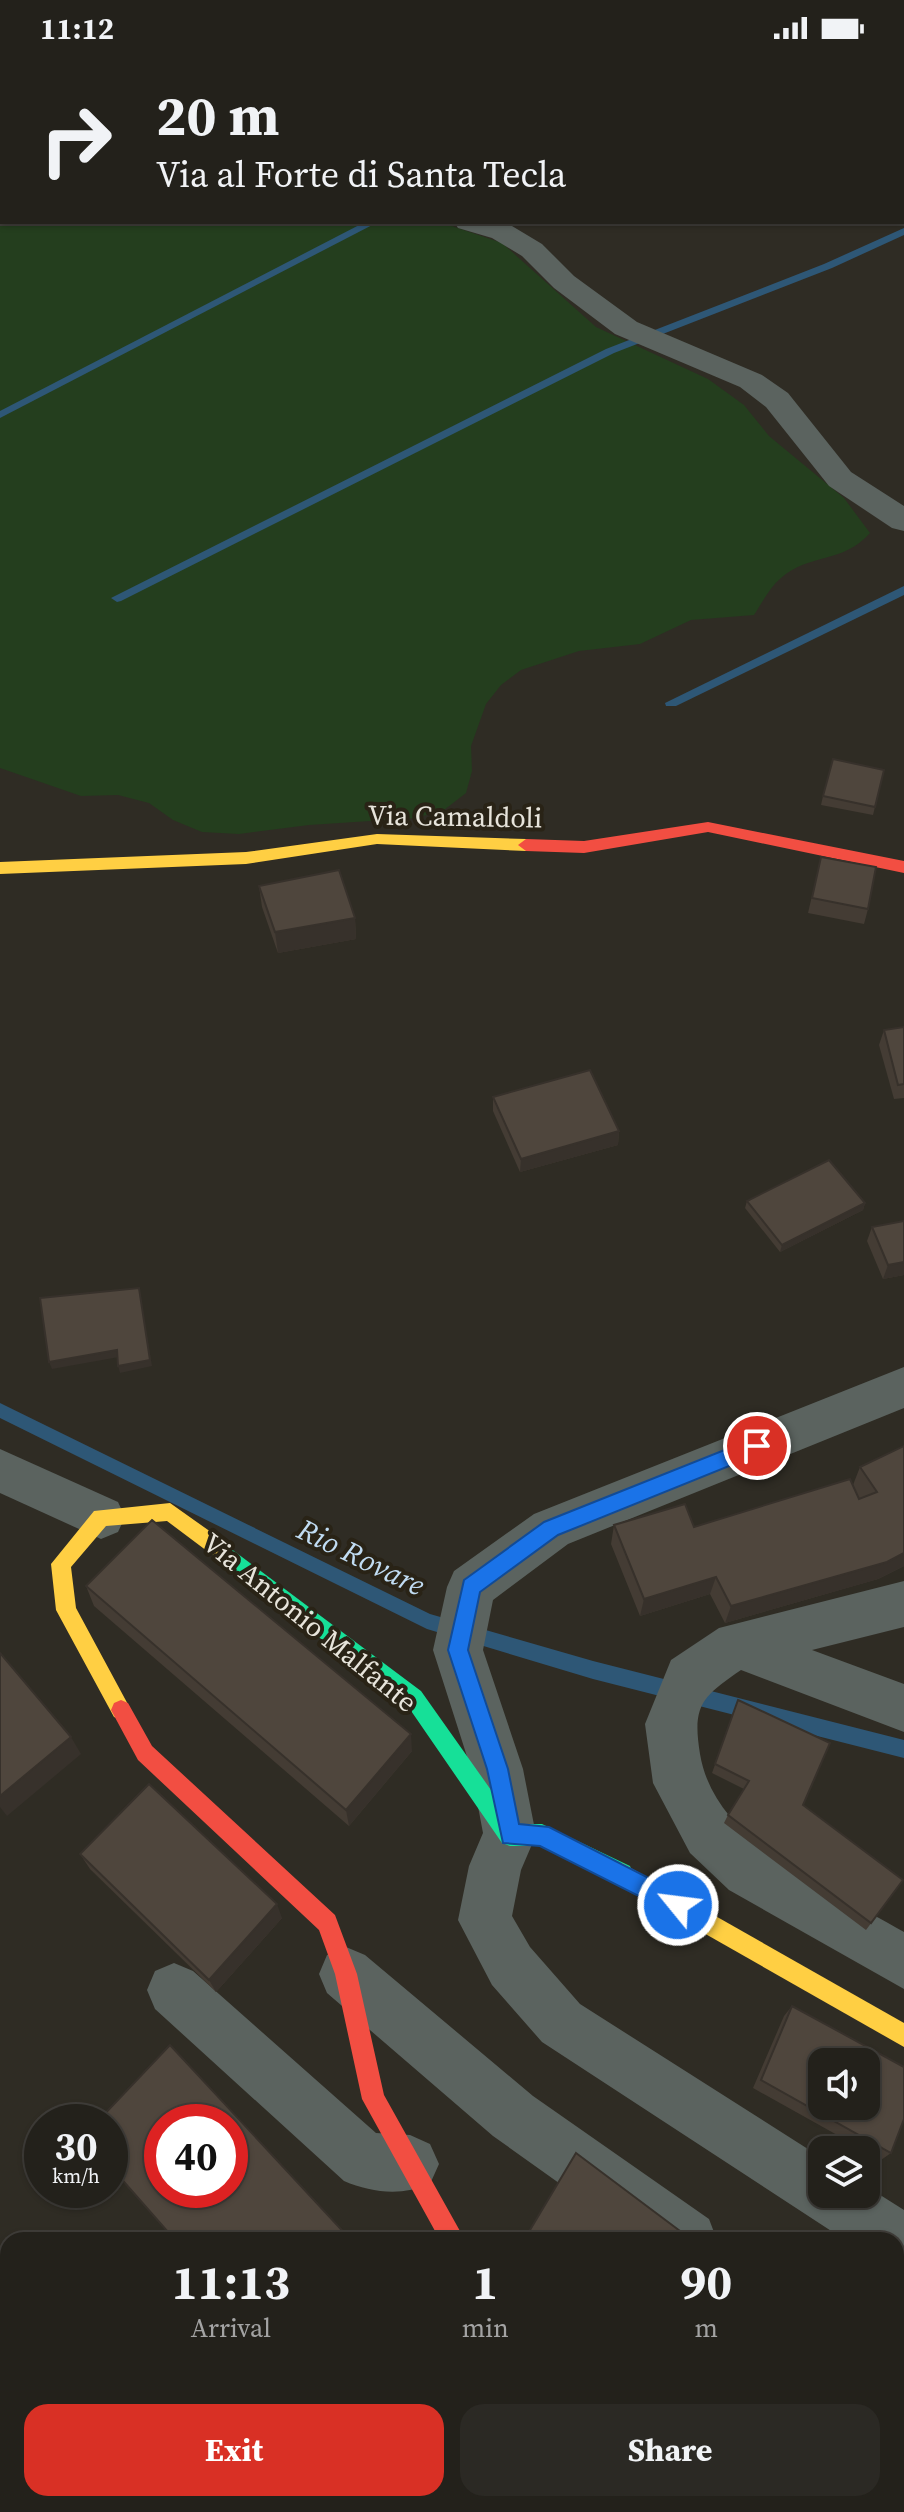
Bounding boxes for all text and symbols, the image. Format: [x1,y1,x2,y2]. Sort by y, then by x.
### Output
text: 11:12 [40,8,114,49]
text: 20 m [156,77,279,154]
icon: right [24,88,128,192]
text: Via al Forte di Santa Tecla [156,150,566,199]
street label: Via Camaldoli [367,795,543,837]
pin [723,1412,791,1480]
icon: arrive [735,1424,779,1468]
water label: Rio Rovare [290,1508,432,1605]
street label: Via Antonio Malfante [195,1524,425,1720]
position arrow [636,1863,720,1947]
map controls [808,2048,880,2208]
button: sound [808,2048,880,2120]
speed limit sign: 40 [144,2104,248,2208]
text: 30 [54,2119,98,2173]
button: layers [808,2136,880,2208]
text: km/h [52,2162,100,2190]
text: 11:13 [172,2249,290,2315]
text: 1 [472,2249,498,2315]
text: 90 [680,2249,732,2315]
text: Arrival [191,2310,271,2346]
text: min [462,2310,509,2346]
text: m [695,2310,718,2346]
button: Exit [24,2404,444,2496]
button: Share [460,2404,880,2496]

